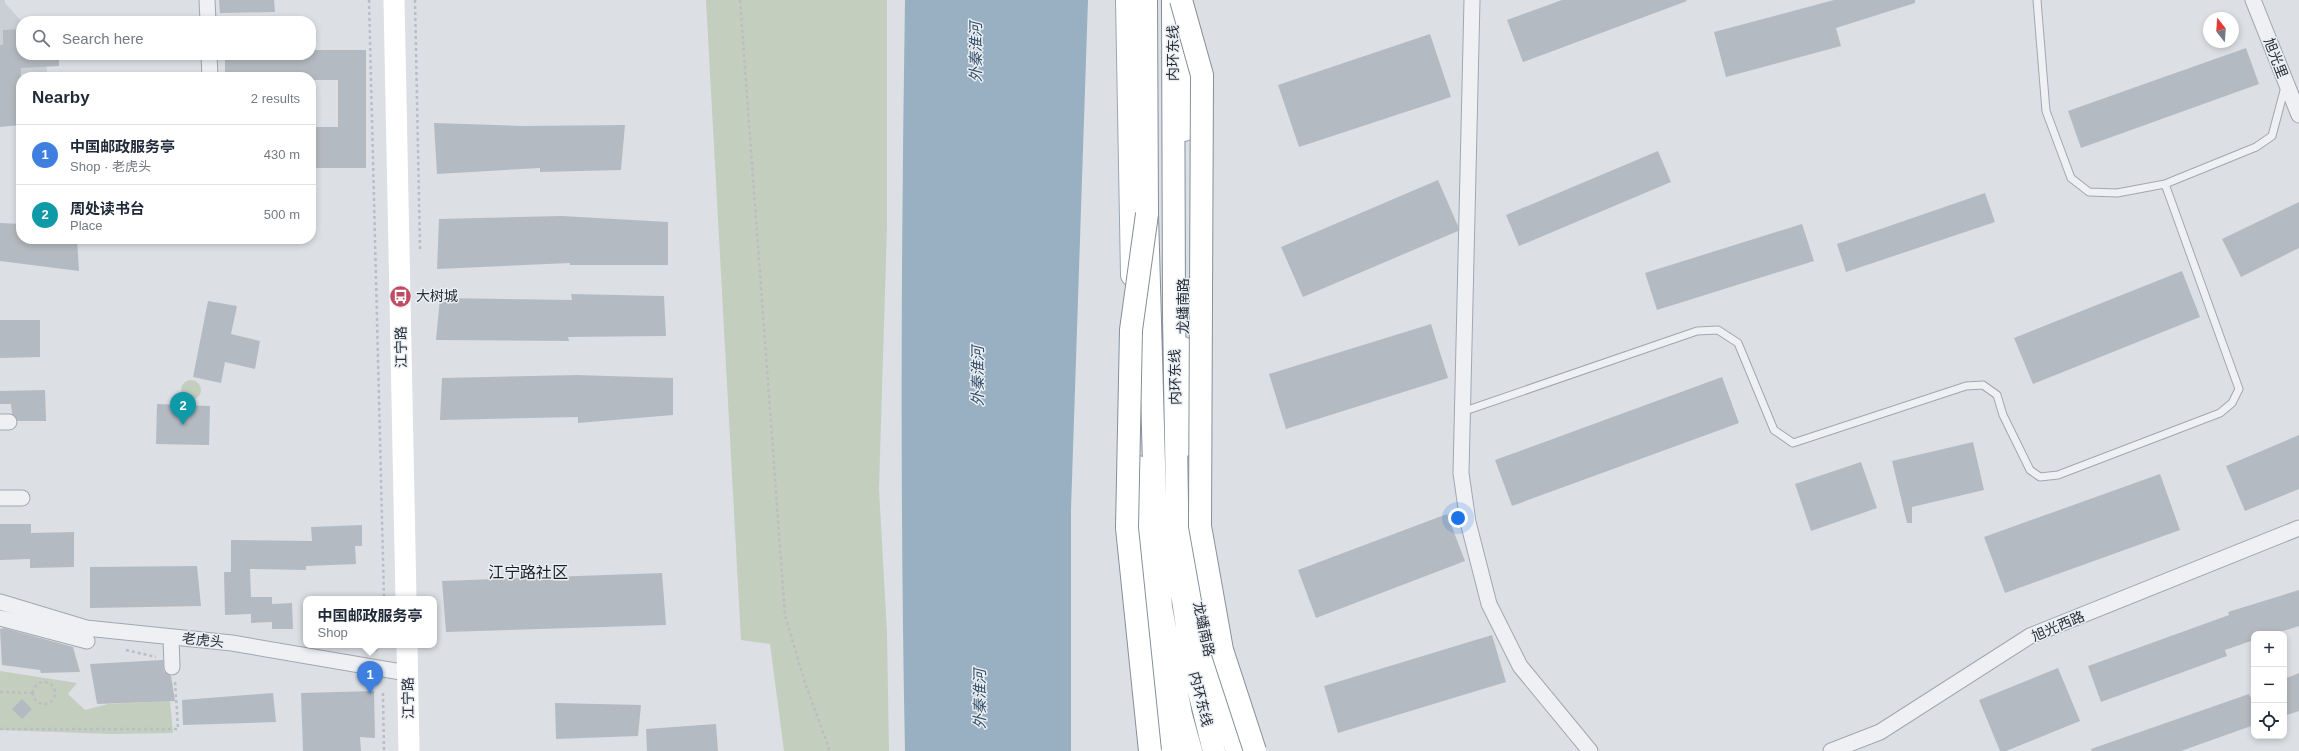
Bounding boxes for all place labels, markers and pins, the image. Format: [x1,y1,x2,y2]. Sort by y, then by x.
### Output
bus stop icon: 大树城 [387,283,413,309]
place label: 大树城 [416,288,458,304]
pin: 2 [170,392,196,425]
pin: 1 [357,661,383,694]

